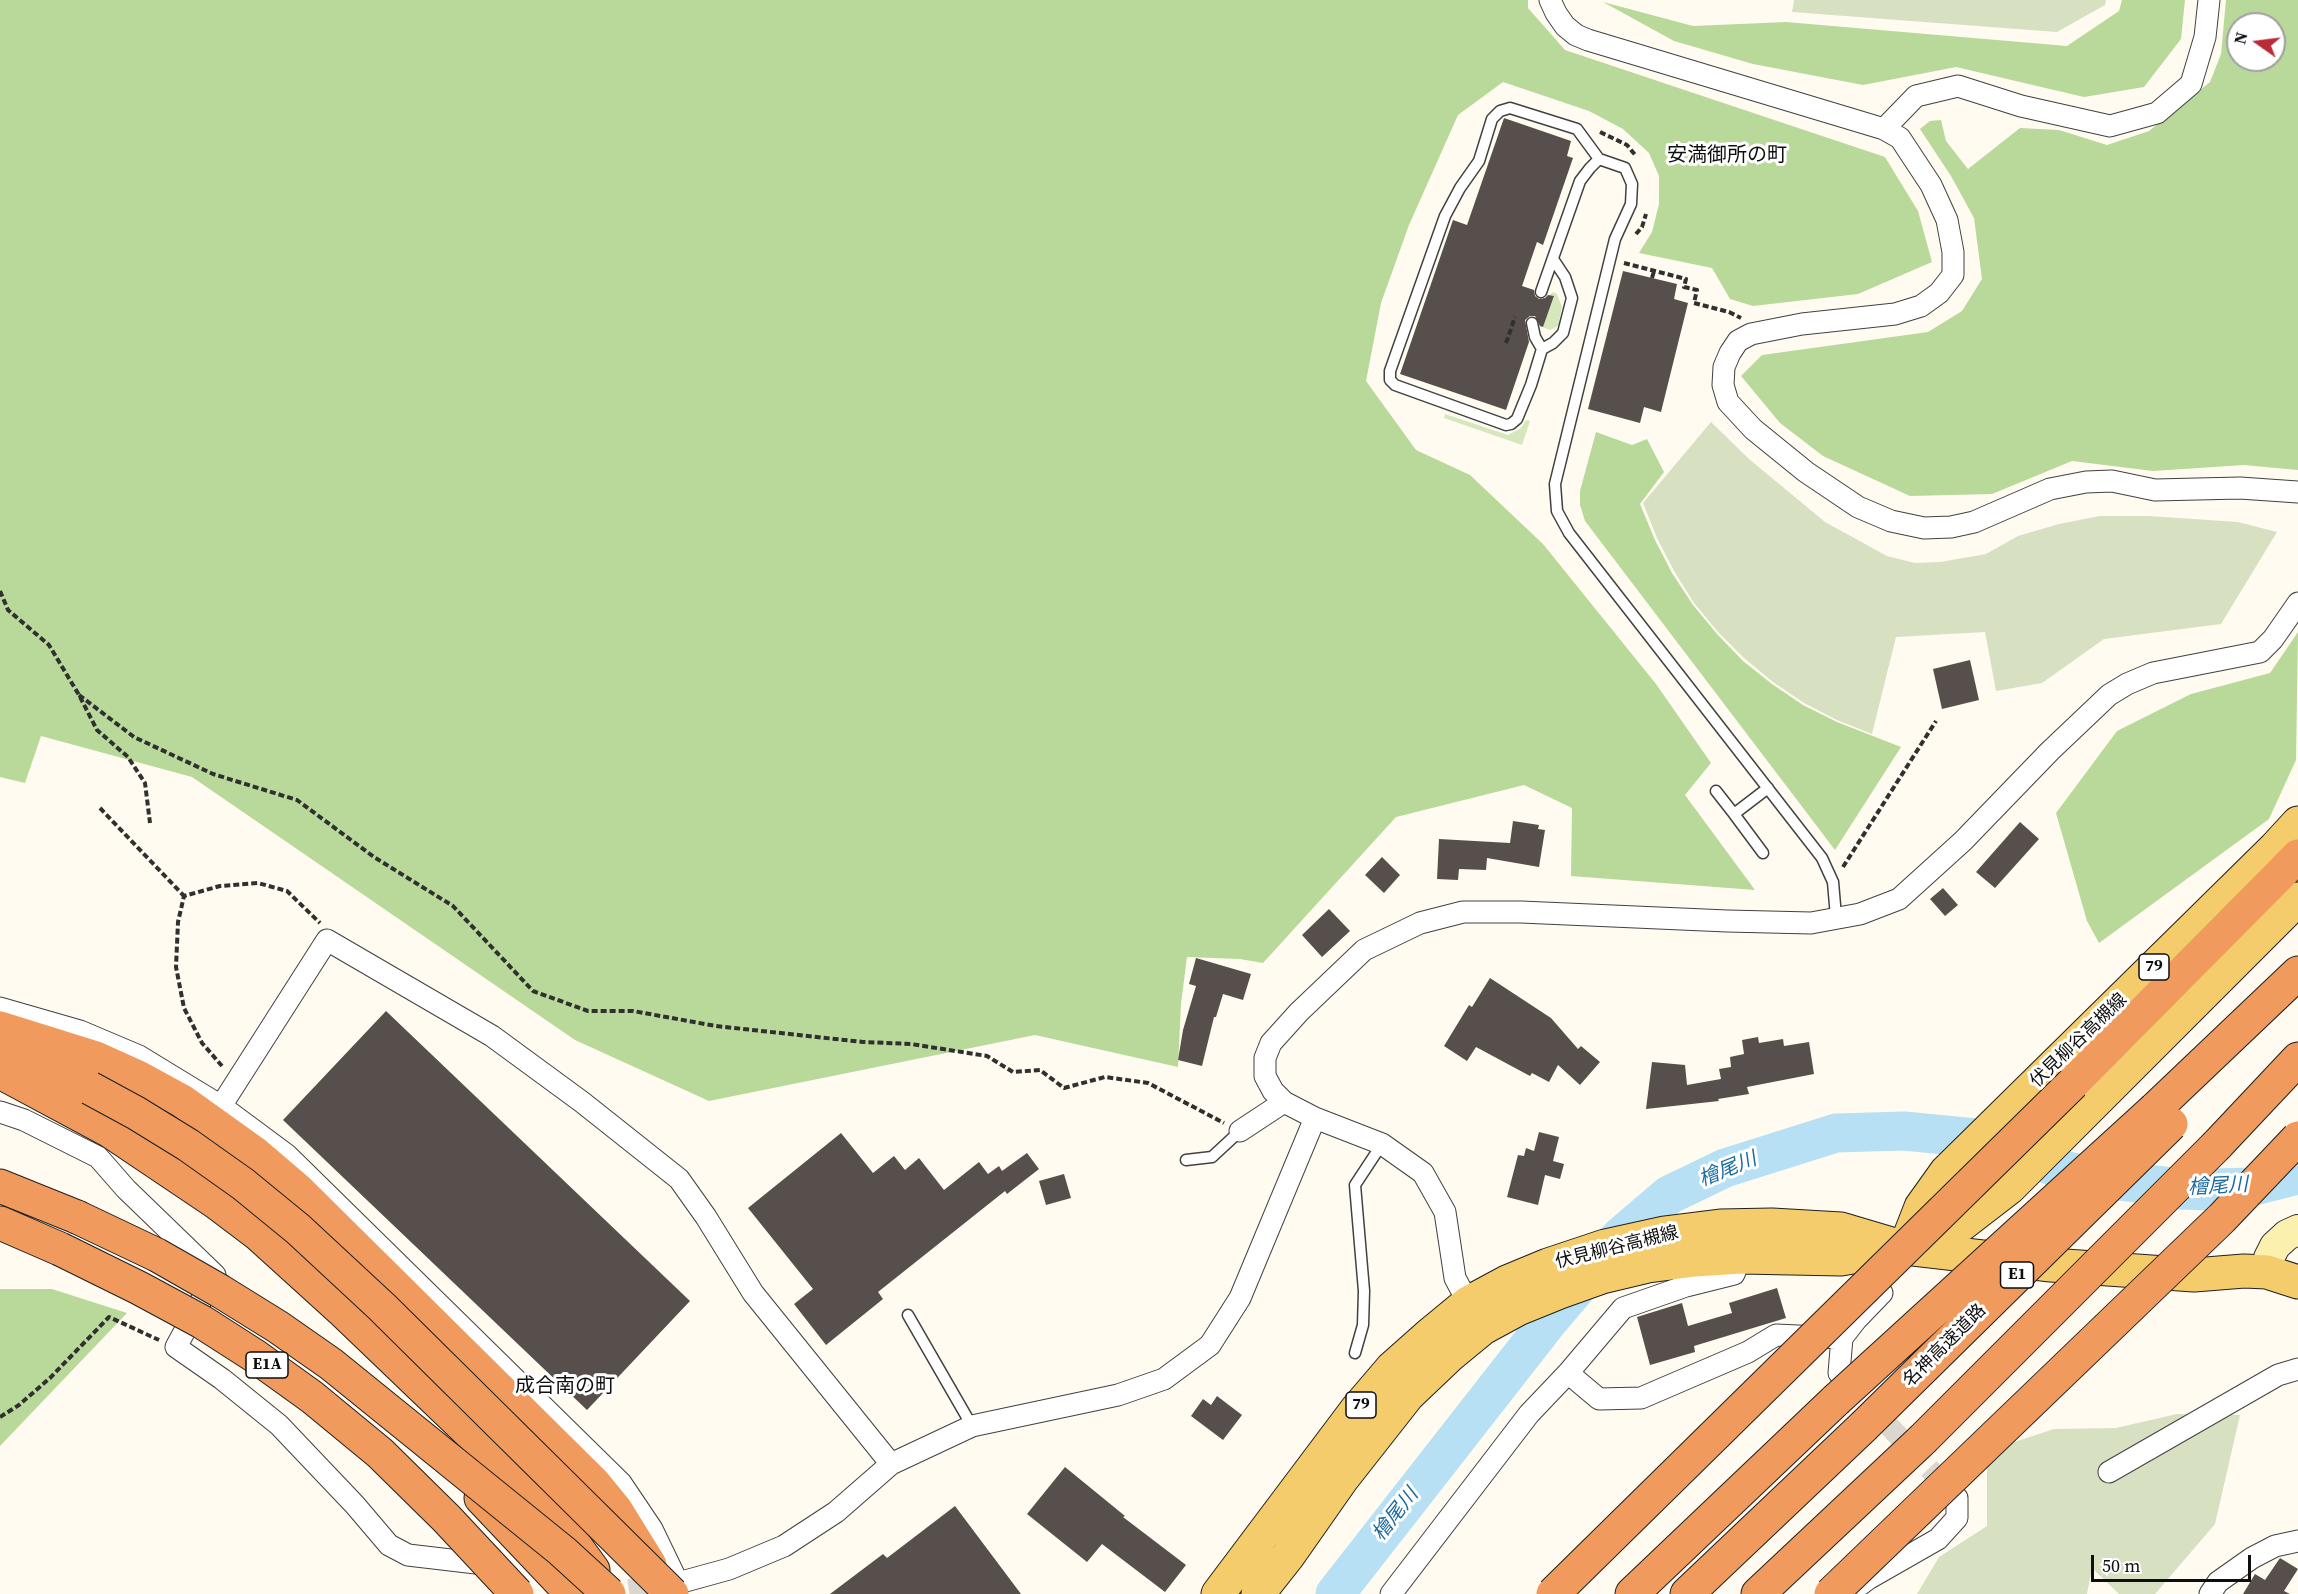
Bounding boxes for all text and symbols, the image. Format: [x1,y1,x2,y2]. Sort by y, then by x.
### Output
north arrow [2226,12,2286,72]
text: N [2228,30,2253,46]
district label: 安満御所の町 [1667,144,1787,168]
road number: 79 [2139,954,2169,980]
street label: 伏見柳谷高槻線 [2026,989,2132,1093]
water label: 檜尾川 [1696,1148,1760,1192]
water label: 檜尾川 [2187,1173,2249,1201]
street label: 伏見柳谷高槻線 [1553,1222,1681,1274]
road number: E1 [2000,1262,2034,1288]
street label: 名神高速道路 [1899,1300,1991,1392]
road number: E1A [246,1352,288,1378]
district label: 成合南の町 [515,1375,615,1399]
road number: 79 [1346,1392,1376,1418]
water label: 檜尾川 [1368,1484,1424,1546]
scale bar [2094,1543,2254,1581]
text: 50 m [2102,1553,2140,1578]

